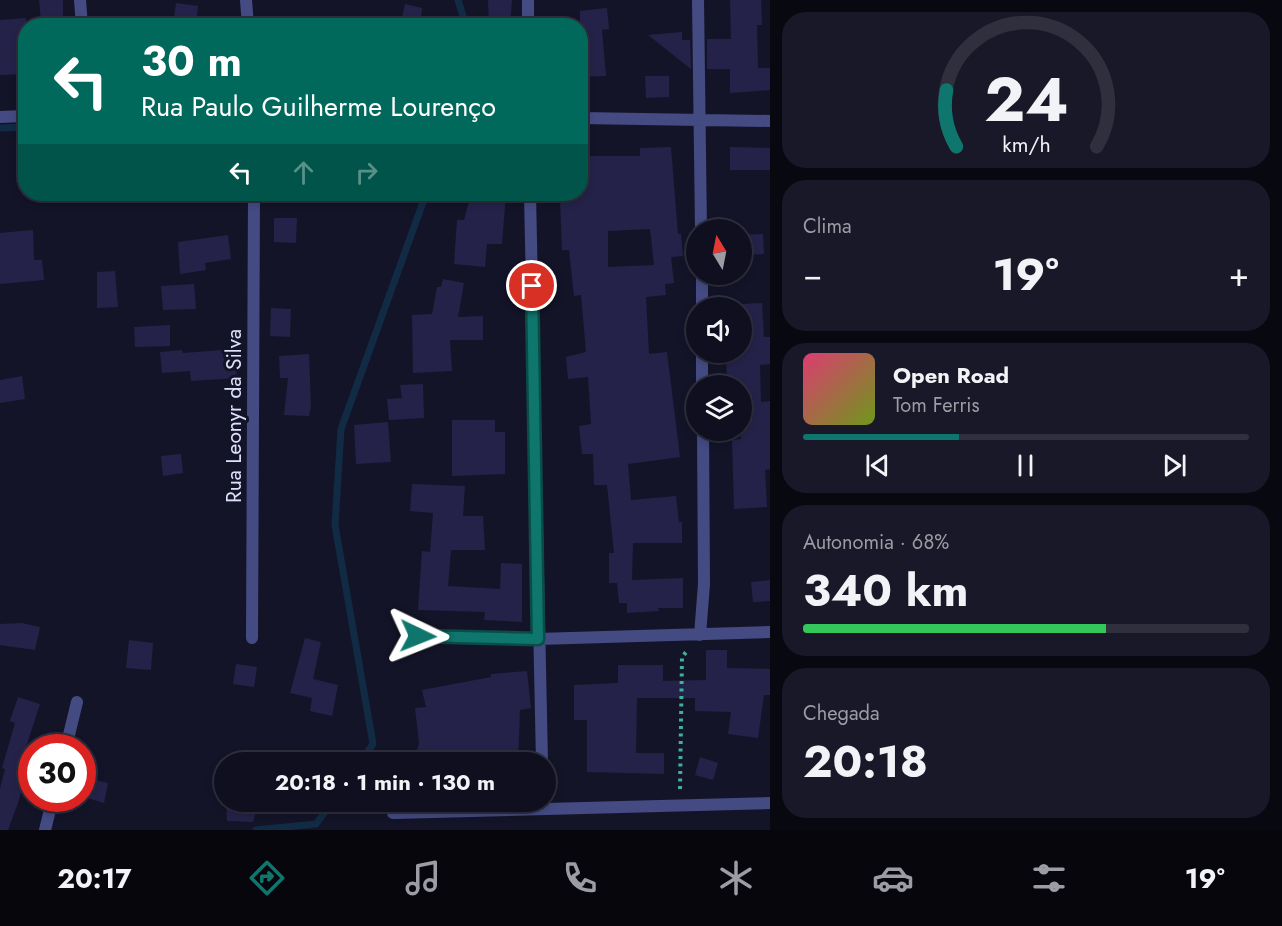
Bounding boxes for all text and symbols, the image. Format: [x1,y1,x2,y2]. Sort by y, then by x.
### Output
text: 30 m [141,31,242,92]
icon: left [42,42,120,120]
text: 24 [984,54,1068,144]
text: Rua Paulo Guilherme Lourenço [141,87,496,126]
text: km/h [1002,129,1050,160]
icon: left [224,156,257,189]
icon: ahead [287,156,320,189]
icon: right [350,156,383,189]
text: Clima [803,212,852,241]
north arrow [686,219,752,285]
map controls [686,219,752,441]
text: 19° [992,242,1059,307]
text: − [803,251,822,298]
text: + [1229,251,1249,298]
pin [506,260,557,311]
icon: arrive [515,269,548,302]
button: sound [686,297,752,363]
street label: Rua Leonyr da Silva [219,329,249,503]
text: Open Road [893,359,1009,391]
button: layers [686,375,752,441]
text: Tom Ferris [893,391,980,420]
icon: previous [861,449,894,482]
icon: pause [1009,449,1042,482]
icon: next [1158,449,1191,482]
text: Autonomia · 68% [803,528,949,557]
text: 340 km [803,558,969,623]
position arrow [386,604,450,668]
text: Chegada [803,699,880,728]
text: 20:18 [803,729,928,794]
speed limit sign: 30 [18,734,96,812]
text: 20:18 · 1 min · 130 m [275,766,495,798]
icon: directions [246,857,288,899]
icon: music [402,857,444,899]
icon: phone [559,857,601,899]
icon: climate [715,857,757,899]
icon: car [872,857,914,899]
icon: filters [1028,857,1070,899]
text: 20:17 [57,859,132,898]
text: 19° [1185,859,1225,898]

